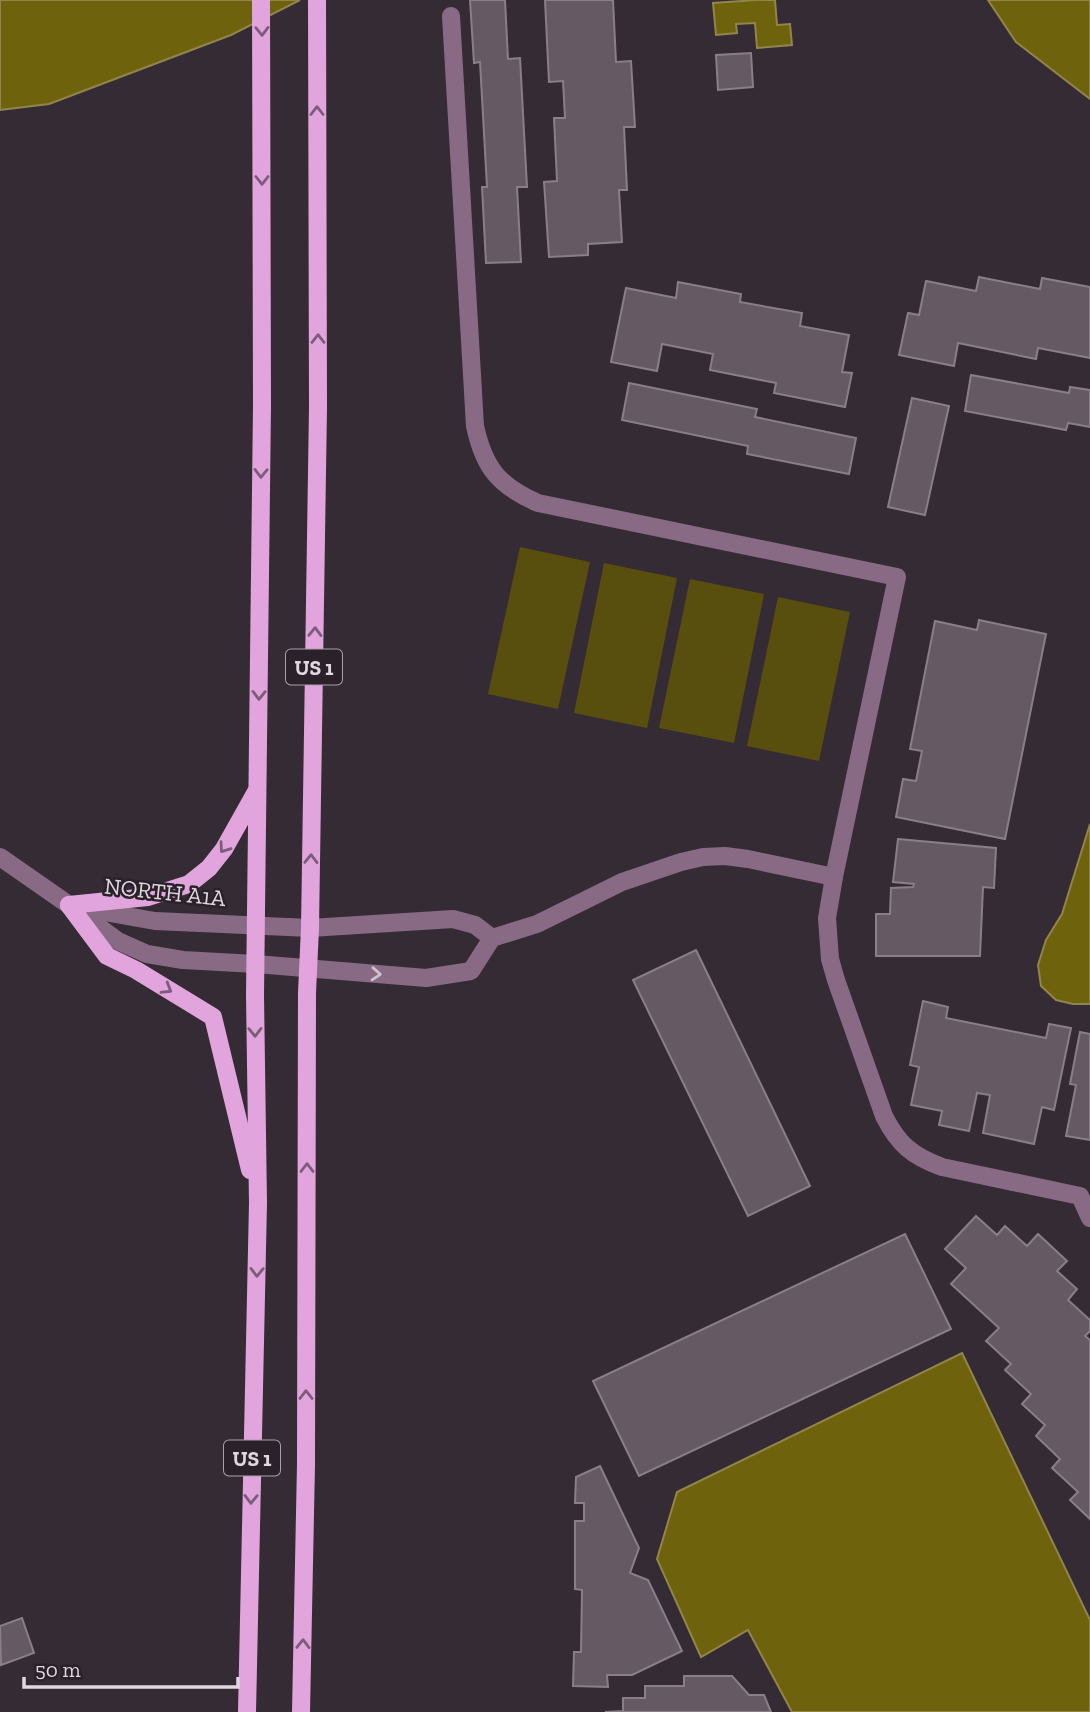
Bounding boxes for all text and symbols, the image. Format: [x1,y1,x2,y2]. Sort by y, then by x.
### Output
one-way arrow [254,26,270,37]
one-way arrow [309,106,325,116]
one-way arrow [254,175,270,185]
one-way arrow [310,333,326,344]
one-way arrow [254,468,269,479]
one-way arrow [307,626,322,637]
road number: US 1 [286,650,342,684]
one-way arrow [251,690,266,701]
one-way arrow [220,840,232,853]
one-way arrow [304,854,319,865]
street label: NORTH A1A [103,872,228,912]
one-way arrow [371,966,382,981]
one-way arrow [159,980,172,993]
one-way arrow [248,1027,263,1038]
one-way arrow [299,1162,315,1173]
one-way arrow [249,1266,264,1277]
one-way arrow [298,1390,314,1400]
road number: US 1 [224,1440,280,1476]
one-way arrow [244,1494,259,1505]
one-way arrow [295,1638,310,1649]
scale bar [24,1646,238,1690]
text: 50 m [35,1657,81,1682]

